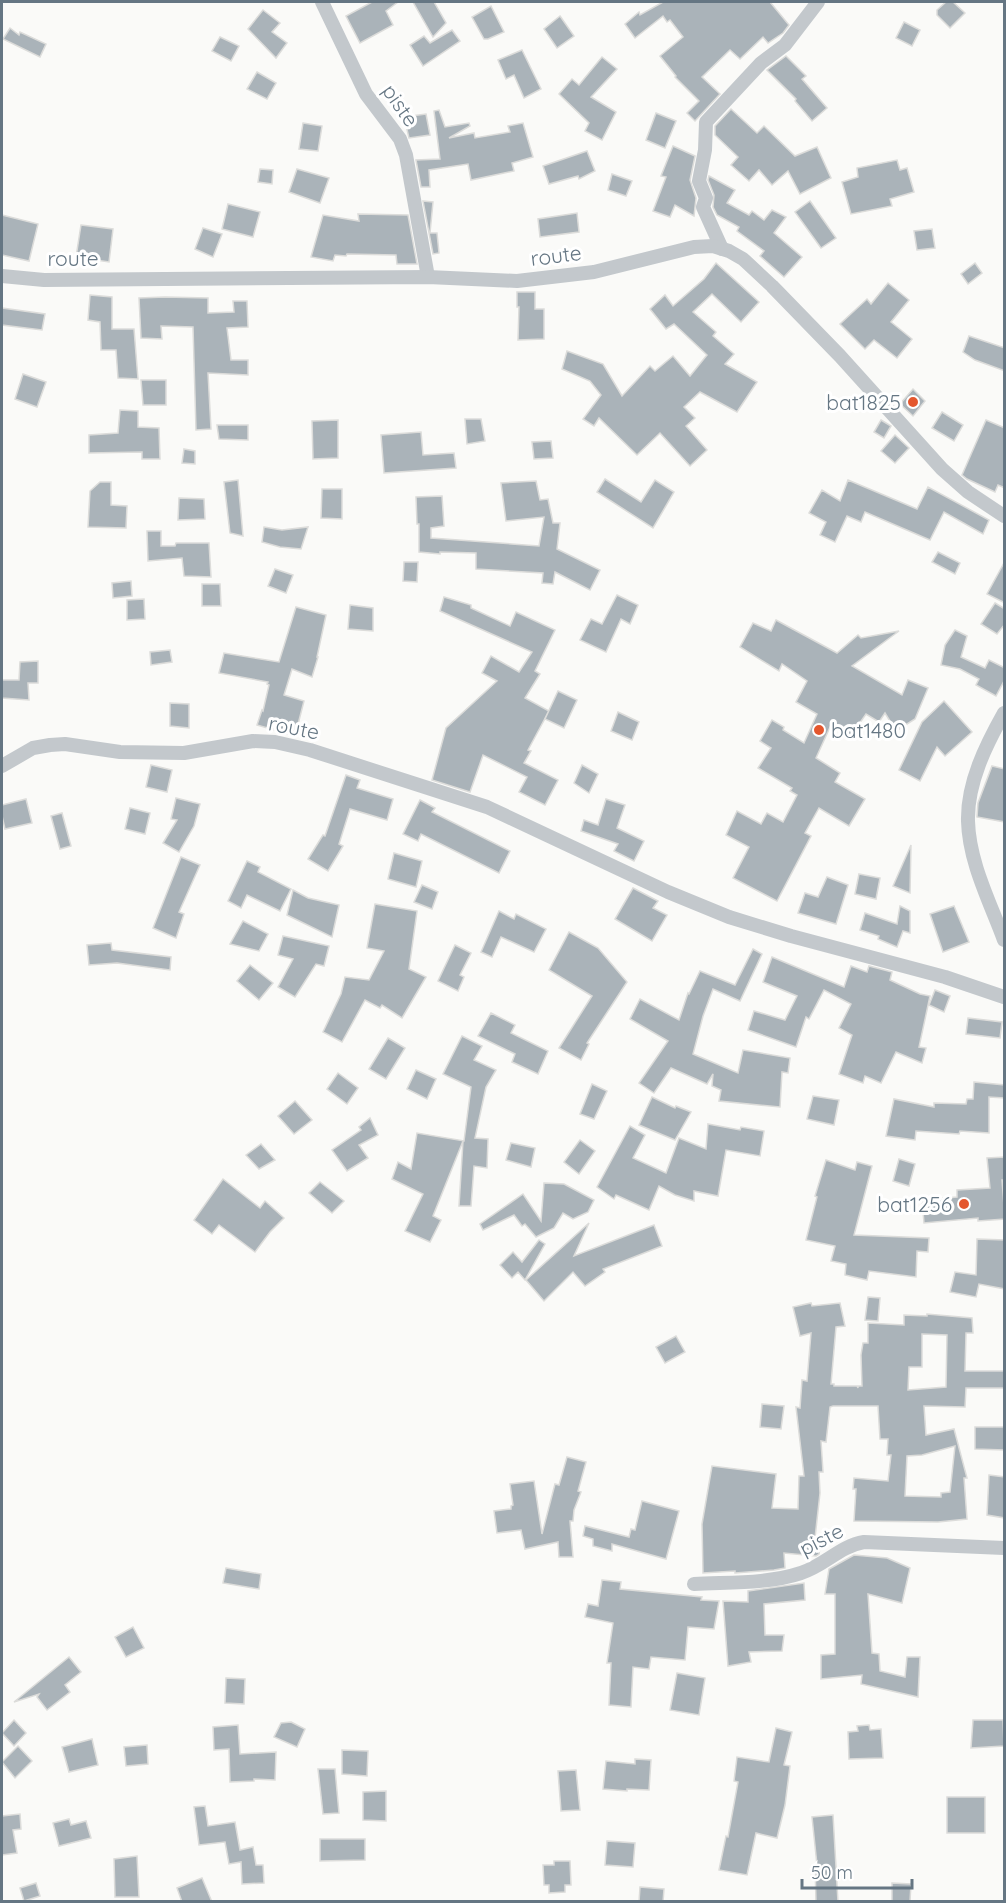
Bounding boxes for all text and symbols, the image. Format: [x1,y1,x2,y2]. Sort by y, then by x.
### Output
street label: piste [377,79,425,131]
street label: route [529,239,583,271]
street label: route [47,245,99,271]
place label: bat1825 [826,389,901,415]
marker: bat1825 [906,395,920,409]
street label: route [266,709,322,745]
place label: bat1480 [831,717,906,743]
marker: bat1480 [812,723,826,737]
place label: bat1256 [877,1191,952,1217]
marker: bat1256 [957,1197,971,1211]
street label: piste [795,1517,847,1561]
scale bar [802,1852,912,1890]
text: 50 m [811,1861,853,1884]

